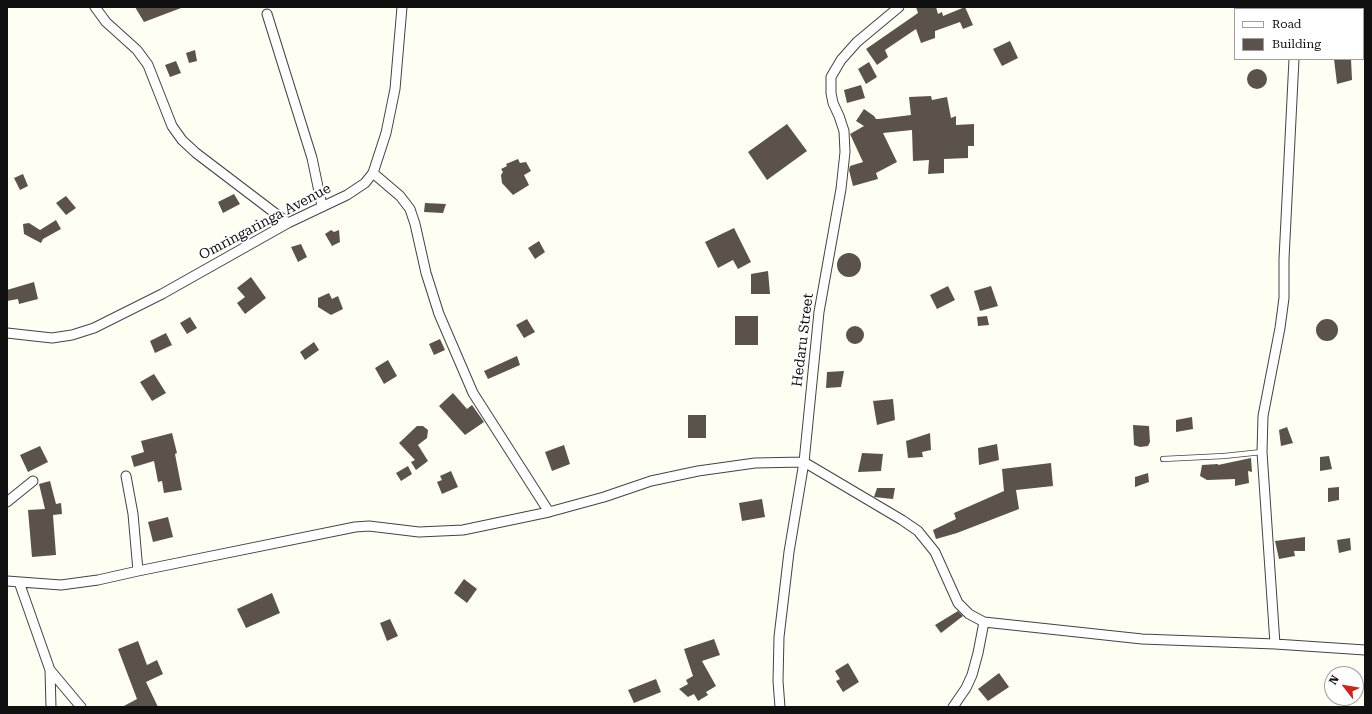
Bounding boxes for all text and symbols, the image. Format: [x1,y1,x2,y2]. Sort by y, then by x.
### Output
legend [1234,8,1364,60]
text: Road [1272,17,1301,31]
text: Building [1272,37,1321,51]
street label: Omringaringa Avenue [196,180,334,264]
street label: Hedaru Street [789,292,817,388]
north arrow [1324,666,1364,706]
text: N [1326,673,1342,687]

